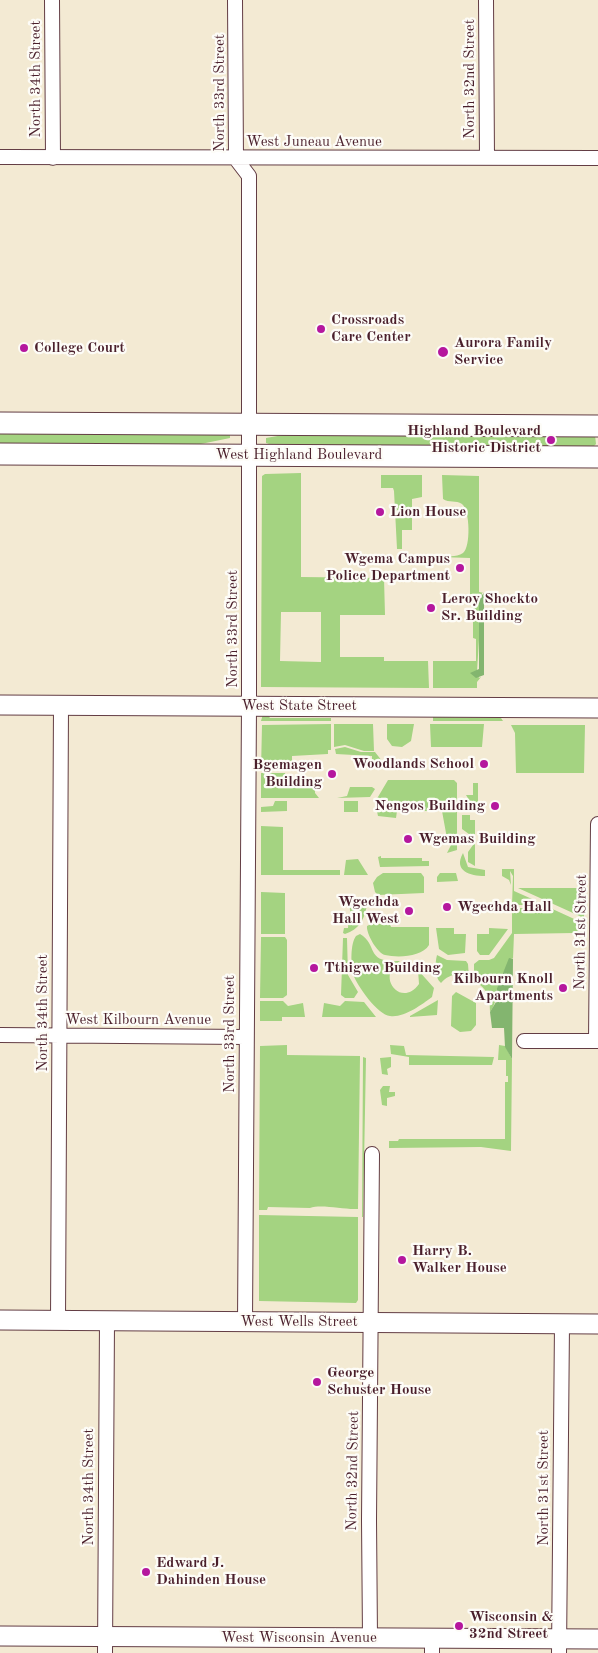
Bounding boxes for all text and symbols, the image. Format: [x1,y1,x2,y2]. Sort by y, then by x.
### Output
street label: North 32nd Street [461,19,479,139]
street label: North 34th Street [27,20,45,138]
street label: North 33rd Street [211,34,229,152]
street label: West Juneau Avenue [246,133,382,151]
place label: Crossroads Care Center [331,311,411,346]
marker: Crossroads Care Center [315,323,327,335]
place label: Aurora Family Service [454,334,552,369]
place label: College Court [34,339,125,357]
marker: College Court [18,342,30,354]
marker: Aurora Family Service [436,345,450,359]
place label: Highland Boulevard Historic District [407,422,541,457]
marker: Highland Boulevard Historic District [545,434,557,446]
street label: West Highland Boulevard [216,446,382,464]
place label: Lion House [390,503,466,521]
marker: Lion House [374,506,386,518]
place label: Wgema Campus Police Department [326,550,450,585]
marker: Wgema Campus Police Department [454,562,466,574]
street label: North 33rd Street [224,570,242,688]
place label: Leroy Shockto Sr. Building [441,590,538,625]
marker: Leroy Shockto Sr. Building [425,602,437,614]
street label: West State Street [241,697,357,715]
place label: Woodlands School [352,755,474,773]
place label: Bgemagen Building [253,756,322,791]
marker: Woodlands School [478,758,490,770]
marker: Bgemagen Building [326,768,338,780]
place label: Nengos Building [374,797,485,815]
marker: Nengos Building [489,800,501,812]
place label: Wgemas Building [418,830,535,848]
marker: Wgemas Building [402,833,414,845]
street label: North 31st Street [571,874,591,990]
place label: Wgechda Hall West [332,893,399,928]
place label: Wgechda Hall [457,898,552,916]
marker: Wgechda Hall [441,901,453,913]
marker: Wgechda Hall West [403,905,415,917]
street label: North 34th Street [34,954,52,1072]
place label: Tthigwe Building [324,959,441,977]
marker: Tthigwe Building [308,962,320,974]
place label: Kilbourn Knoll Apartments [453,970,553,1005]
street label: North 33rd Street [221,975,239,1093]
marker: Kilbourn Knoll Apartments [557,982,569,994]
street label: West Kilbourn Avenue [65,1011,211,1029]
place label: Harry B. Walker House [412,1242,507,1277]
marker: Harry B. Walker House [396,1254,408,1266]
street label: West Wells Street [240,1313,358,1331]
place label: George Schuster House [327,1364,431,1399]
marker: George Schuster House [311,1376,323,1388]
street label: North 32nd Street [343,1411,363,1531]
street label: North 34th Street [80,1428,98,1546]
street label: North 31st Street [535,1430,553,1546]
place label: Edward J. Dahinden House [156,1554,266,1589]
marker: Edward J. Dahinden House [140,1566,152,1578]
place label: Wisconsin & 32nd Street [469,1608,553,1643]
marker: Wisconsin & 32nd Street [453,1620,465,1632]
street label: West Wisconsin Avenue [221,1629,377,1647]

